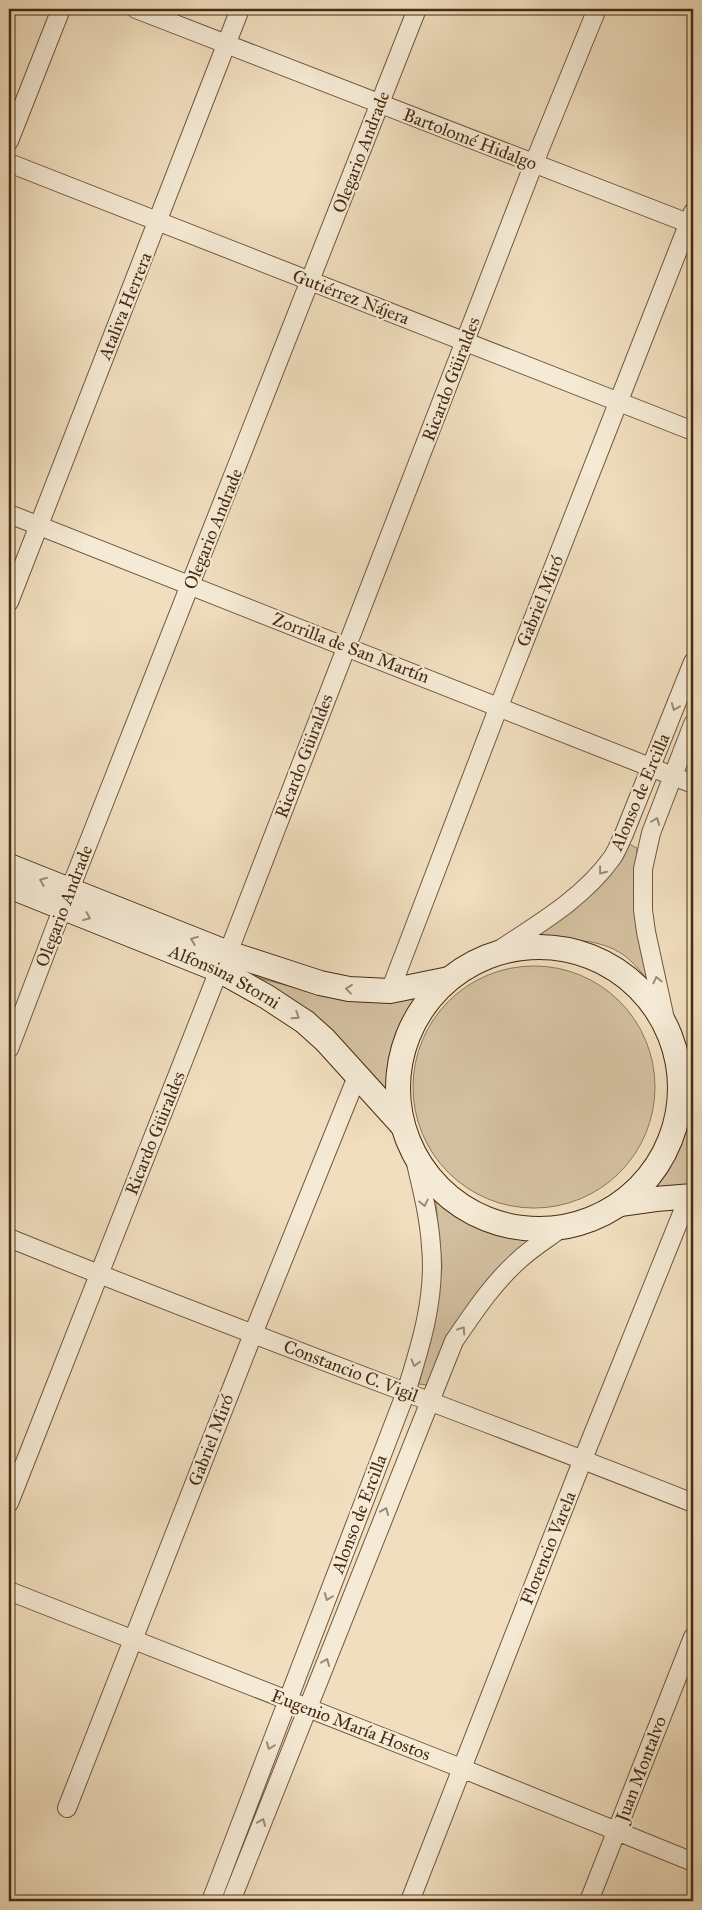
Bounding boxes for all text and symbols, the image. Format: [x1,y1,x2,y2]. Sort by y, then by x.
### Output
street label: Olegario Andrade [328,88,395,216]
street label: Bartolomé Hidalgo [400,103,540,176]
street label: Ataliva Herrera [93,249,157,364]
street label: Gutiérrez Nájera [290,265,413,329]
street label: Ricardo Güiraldes [417,314,485,444]
street label: Olegario Andrade [179,465,248,593]
street label: Gabriel Miró [512,552,568,650]
street label: Zorrilla de San Martín [270,608,433,688]
street label: Ricardo Güiraldes [270,691,338,821]
one-way arrow [671,702,681,711]
street label: Alonso de Ercilla [605,730,675,855]
one-way arrow [650,817,660,826]
street label: Olegario Andrade [31,842,98,970]
one-way arrow [599,865,607,874]
one-way arrow [39,876,48,887]
one-way arrow [82,911,90,921]
one-way arrow [191,936,199,946]
street label: Alfonsina Storni [165,940,285,1014]
one-way arrow [652,976,663,985]
one-way arrow [345,984,353,995]
one-way arrow [291,1010,300,1020]
street label: Ricardo Güiraldes [120,1068,190,1198]
one-way arrow [419,1198,429,1207]
one-way arrow [456,1326,465,1335]
street label: Constancio C. Vigil [280,1335,422,1408]
one-way arrow [411,1358,421,1366]
street label: Gabriel Miró [183,1391,239,1489]
street label: Alonso de Ercilla [326,1451,392,1577]
street label: Florencio Varela [515,1488,581,1608]
one-way arrow [380,1508,390,1516]
one-way arrow [323,1592,334,1601]
one-way arrow [320,1659,330,1667]
street label: Eugenio María Hostos [268,1685,434,1766]
street label: Juan Montalvo [610,1713,672,1827]
one-way arrow [266,1741,276,1749]
one-way arrow [256,1818,266,1827]

